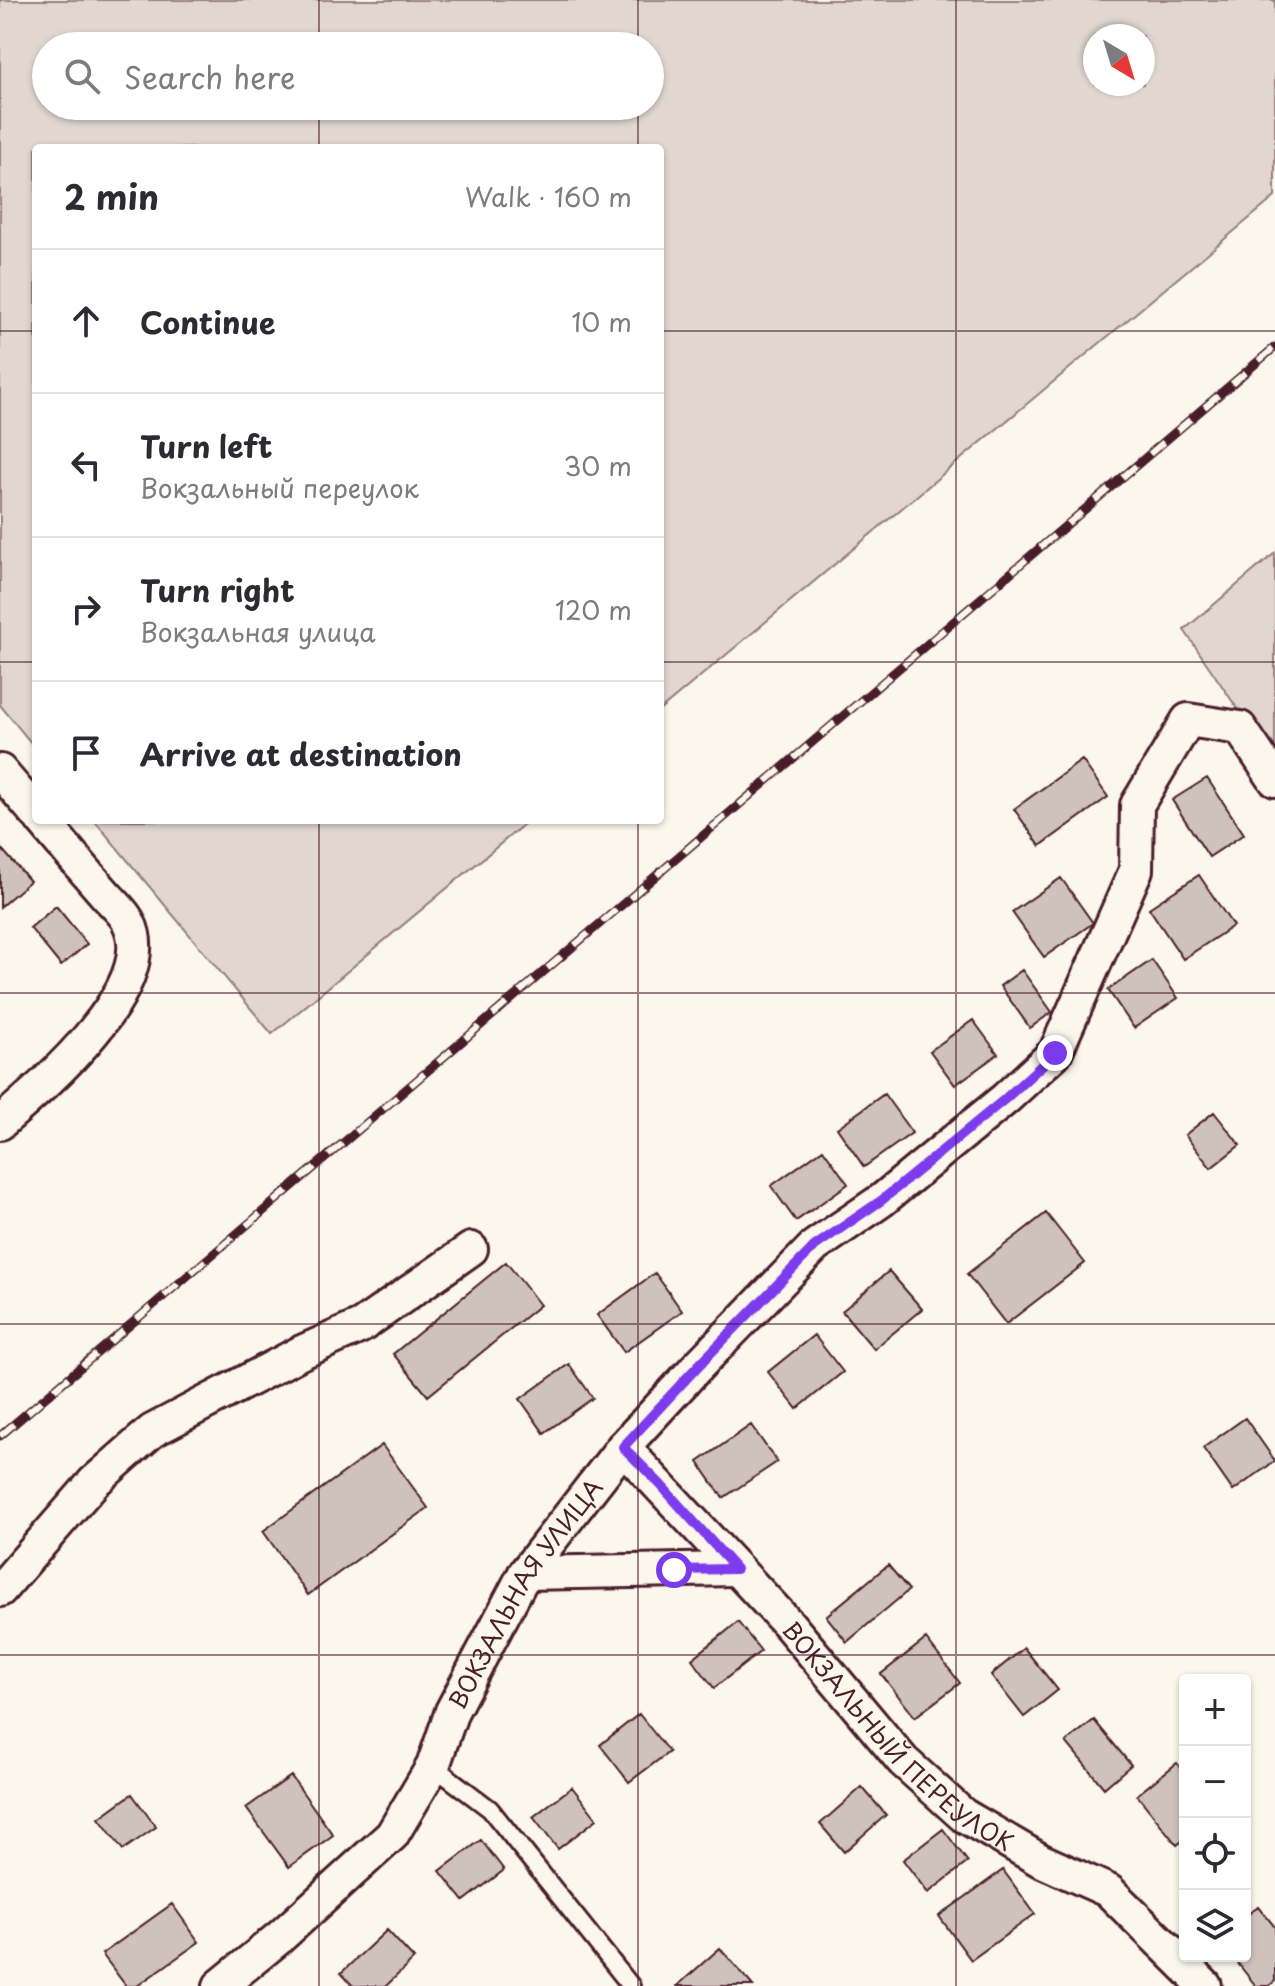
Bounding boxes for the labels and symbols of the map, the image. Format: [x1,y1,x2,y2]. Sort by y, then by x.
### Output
north arrow [1083,24,1155,96]
route end [1037,1035,1073,1071]
street label: ВОКЗАЛЬНАЯ УЛИЦА [438,1470,610,1715]
route start [656,1552,692,1588]
street label: ВОКЗАЛЬНЫЙ ПЕРЕУЛОК [775,1612,1021,1859]

